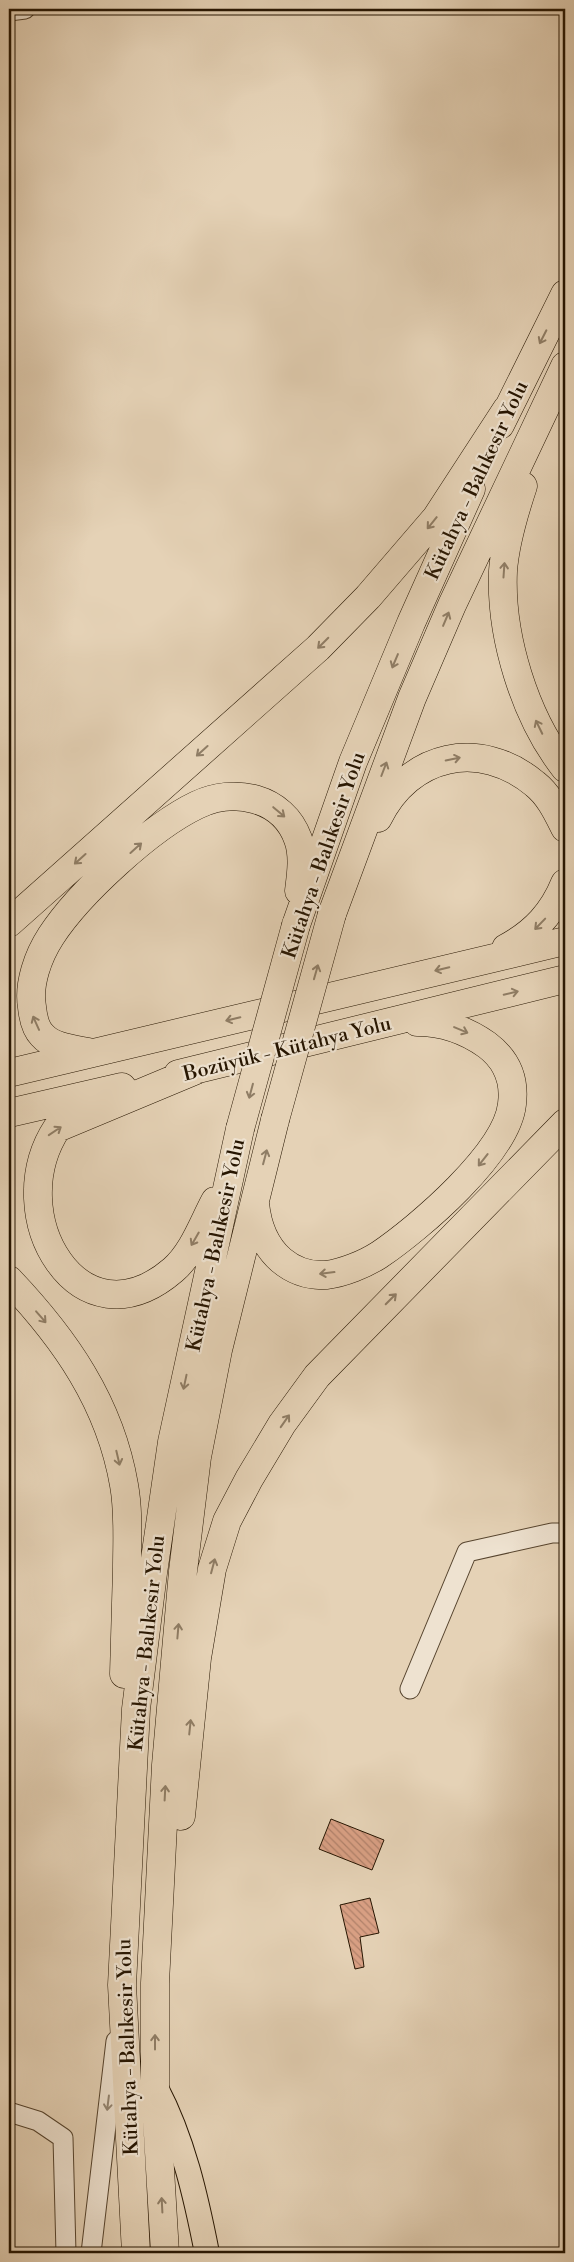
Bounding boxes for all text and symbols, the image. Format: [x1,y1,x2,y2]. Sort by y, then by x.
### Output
one-way arrow [538,330,548,345]
street label: Kütahya - Balıkesir Yolu [420,377,535,584]
one-way arrow [427,516,438,529]
one-way arrow [500,563,509,579]
one-way arrow [441,612,451,627]
one-way arrow [317,637,329,649]
one-way arrow [390,653,399,668]
one-way arrow [534,720,543,735]
one-way arrow [195,745,208,757]
street label: Kütahya - Balıkesir Yolu [277,748,372,962]
one-way arrow [444,754,460,763]
one-way arrow [380,762,389,777]
one-way arrow [273,806,286,818]
one-way arrow [129,842,142,854]
one-way arrow [74,853,87,865]
one-way arrow [534,917,546,930]
one-way arrow [311,964,321,980]
one-way arrow [434,965,450,974]
one-way arrow [502,988,518,997]
street label: Bozüyük - Kütahya Yolu [180,1011,395,1088]
one-way arrow [225,1015,241,1024]
one-way arrow [31,1016,41,1031]
one-way arrow [453,1026,468,1035]
one-way arrow [246,1082,255,1098]
one-way arrow [48,1125,62,1136]
street label: Kütahya - Balıkesir Yolu [182,1136,251,1354]
one-way arrow [260,1149,270,1165]
one-way arrow [478,1153,489,1166]
one-way arrow [190,1231,200,1245]
one-way arrow [319,1268,335,1278]
one-way arrow [385,1293,397,1305]
one-way arrow [35,1310,47,1323]
one-way arrow [180,1373,189,1389]
one-way arrow [279,1414,290,1428]
one-way arrow [114,1450,123,1466]
street label: Kütahya - Balıkesir Yolu [124,1533,171,1752]
one-way arrow [209,1559,218,1575]
one-way arrow [173,1623,182,1639]
one-way arrow [185,1719,195,1735]
one-way arrow [160,1785,169,1801]
street label: Kütahya - Balıkesir Yolu [112,1938,145,2156]
one-way arrow [150,2035,160,2051]
one-way arrow [103,2095,113,2111]
one-way arrow [157,2197,166,2213]

